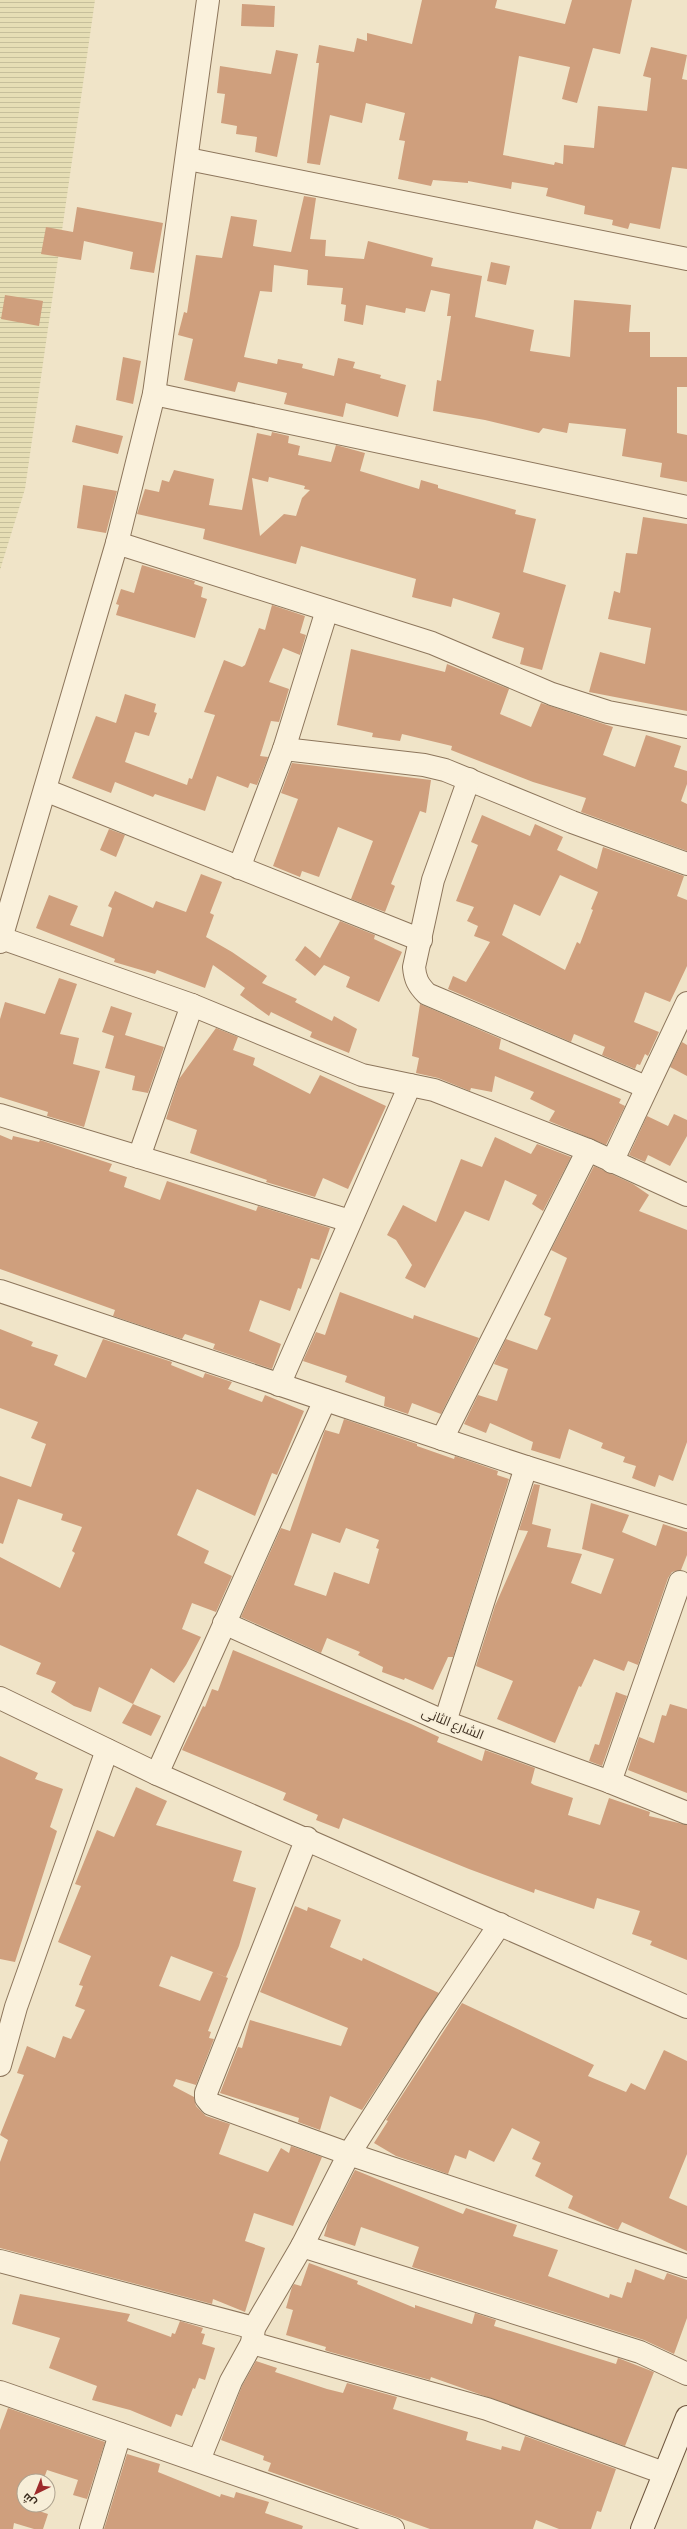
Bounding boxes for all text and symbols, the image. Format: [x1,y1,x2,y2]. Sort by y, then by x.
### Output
street label: الشارع الثانى [419,1704,486,1744]
north arrow [16,2473,56,2513]
text: ش [20,2490,39,2510]

